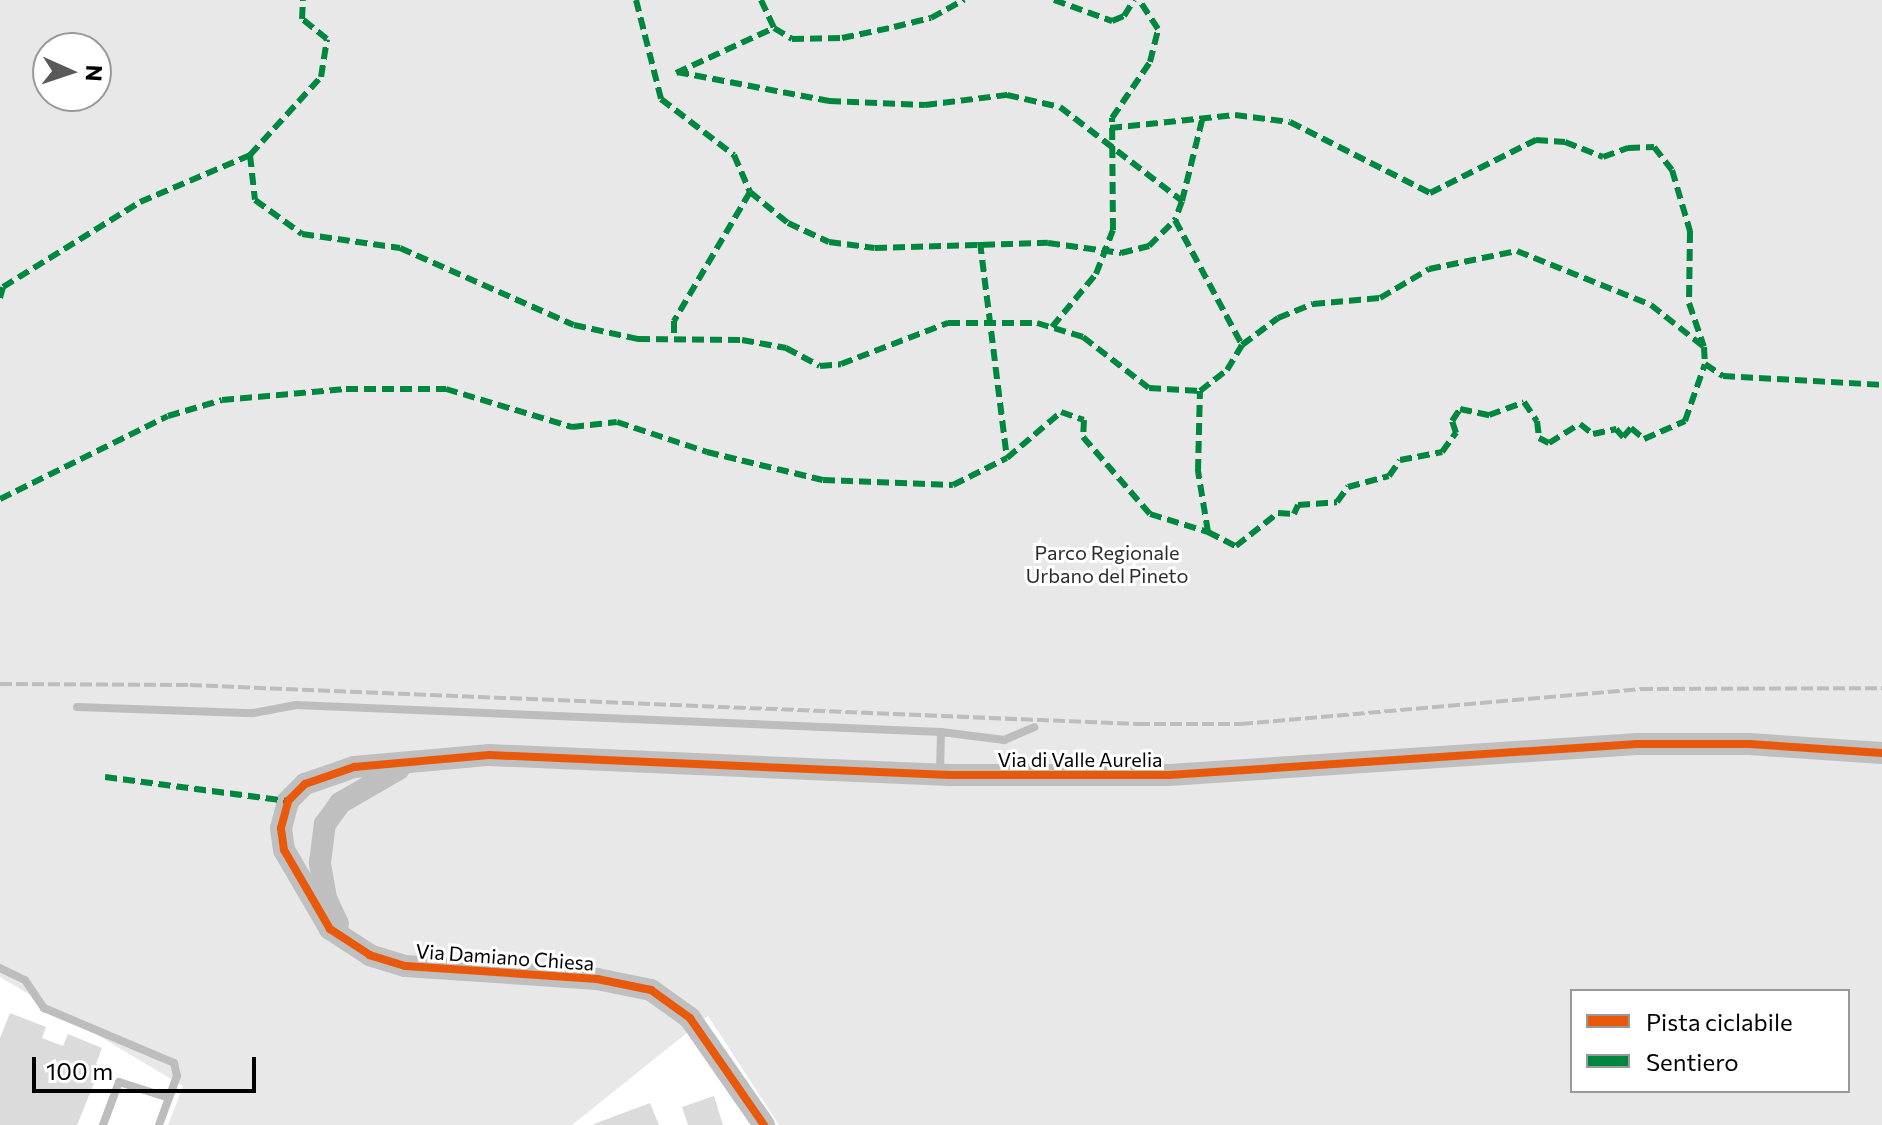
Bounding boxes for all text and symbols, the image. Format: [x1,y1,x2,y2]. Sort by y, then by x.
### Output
north arrow [32,32,112,112]
text: N [81,64,108,82]
park label: Parco Regionale Urbano del Pineto [1026,540,1188,587]
street label: Via di Valle Aurelia [998,747,1162,771]
street label: Via Damiano Chiesa [415,939,595,975]
legend [1570,989,1850,1093]
text: Pista ciclabile [1646,1007,1793,1036]
scale bar [36,1041,260,1091]
text: Sentiero [1646,1047,1739,1076]
text: 100 m [46,1056,113,1085]

